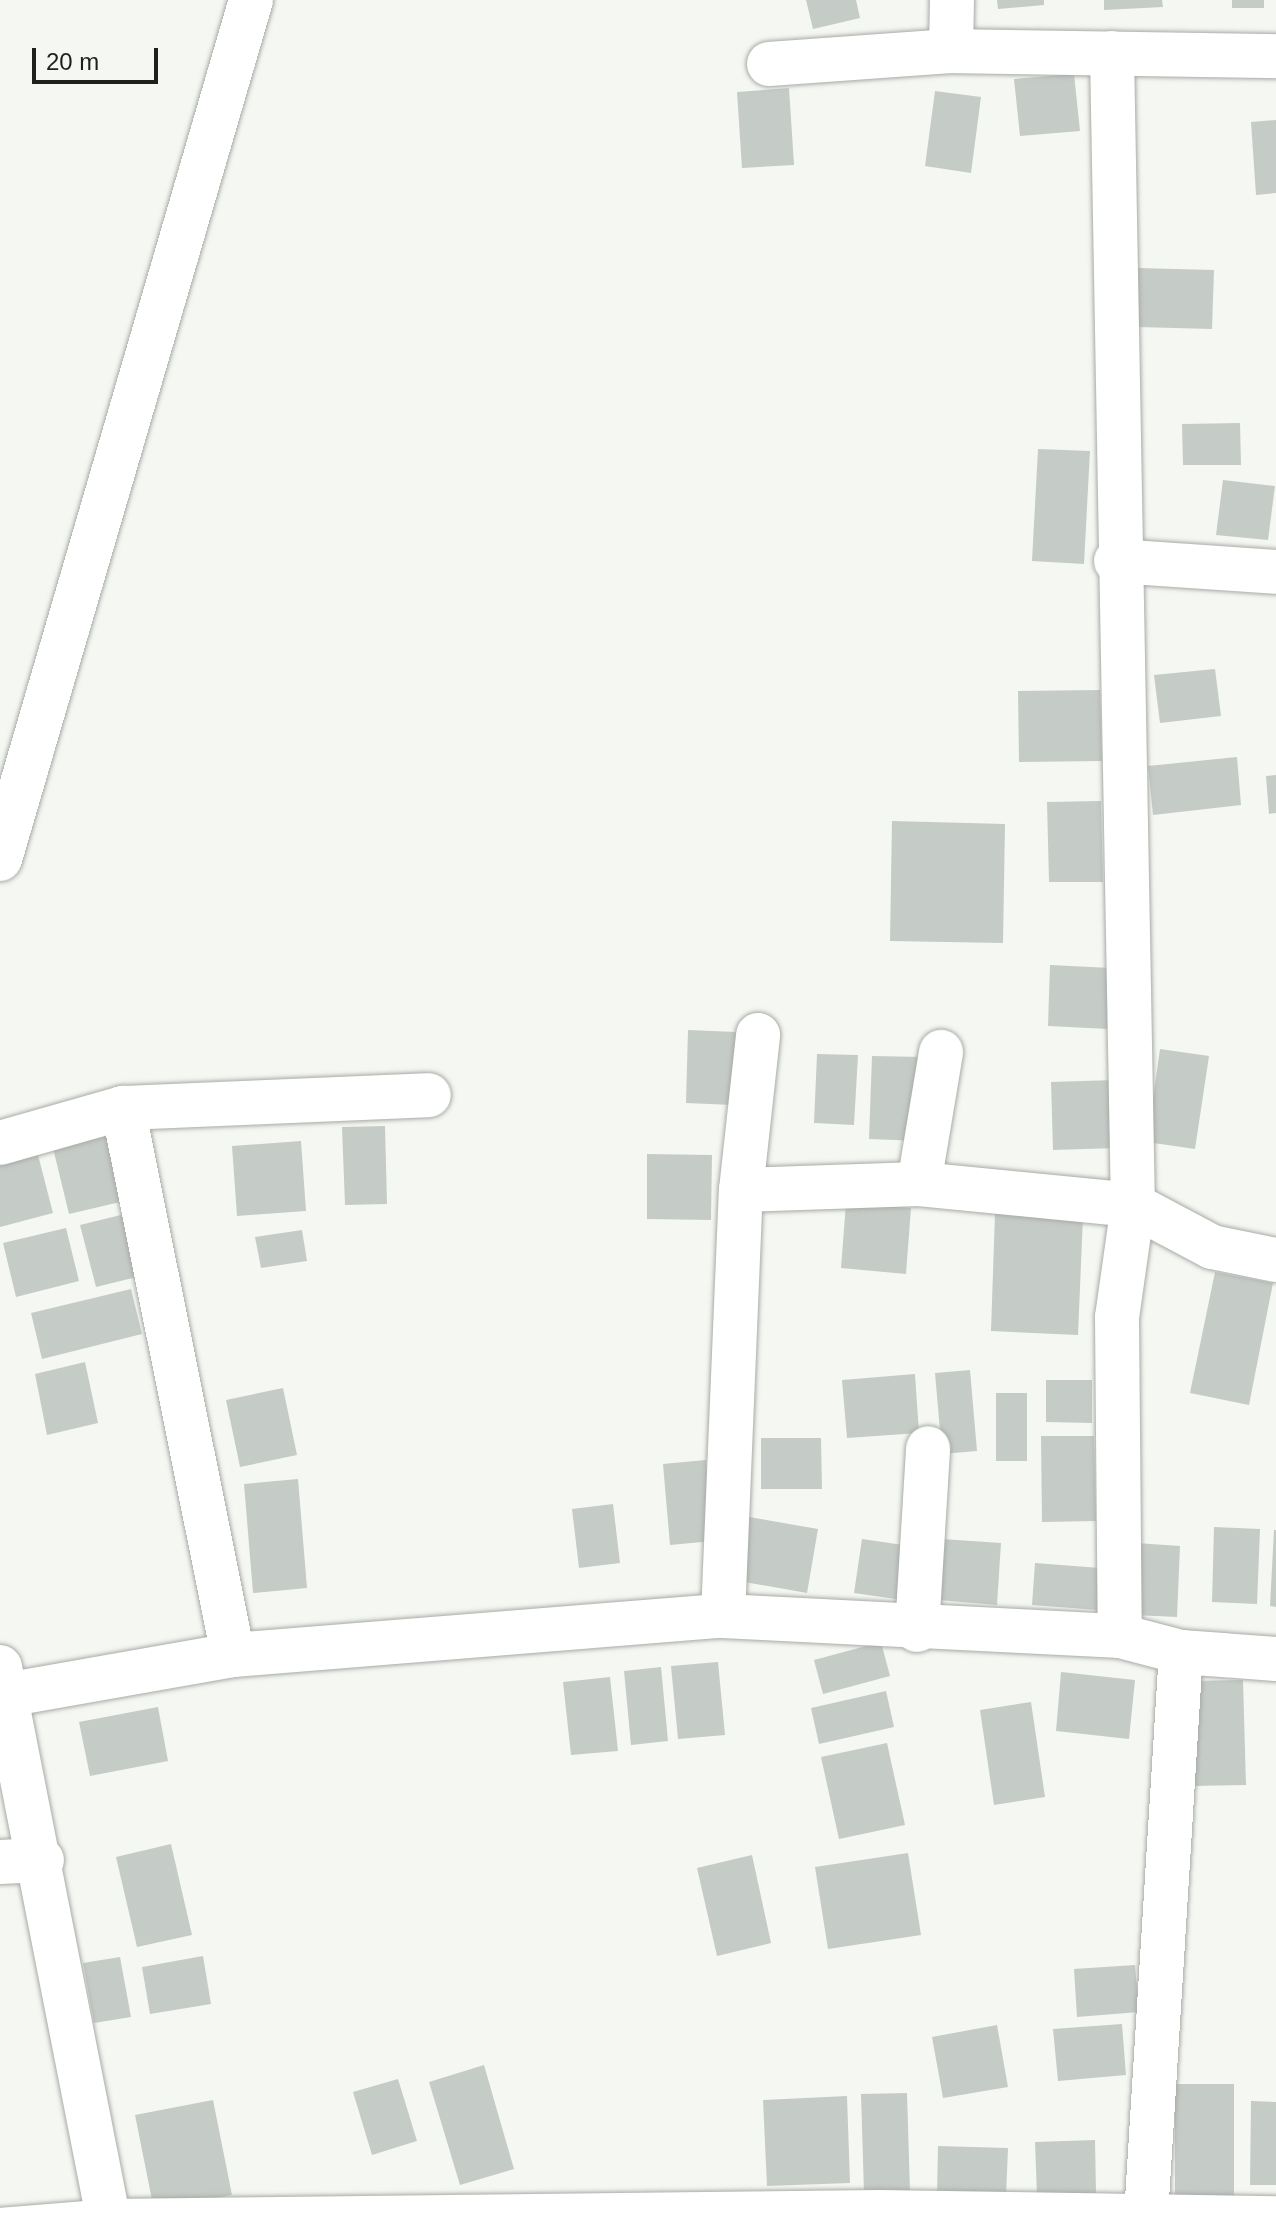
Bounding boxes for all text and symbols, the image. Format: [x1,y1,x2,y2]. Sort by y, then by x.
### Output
scale bar [36,32,162,82]
text: 20 m [46,48,99,75]

